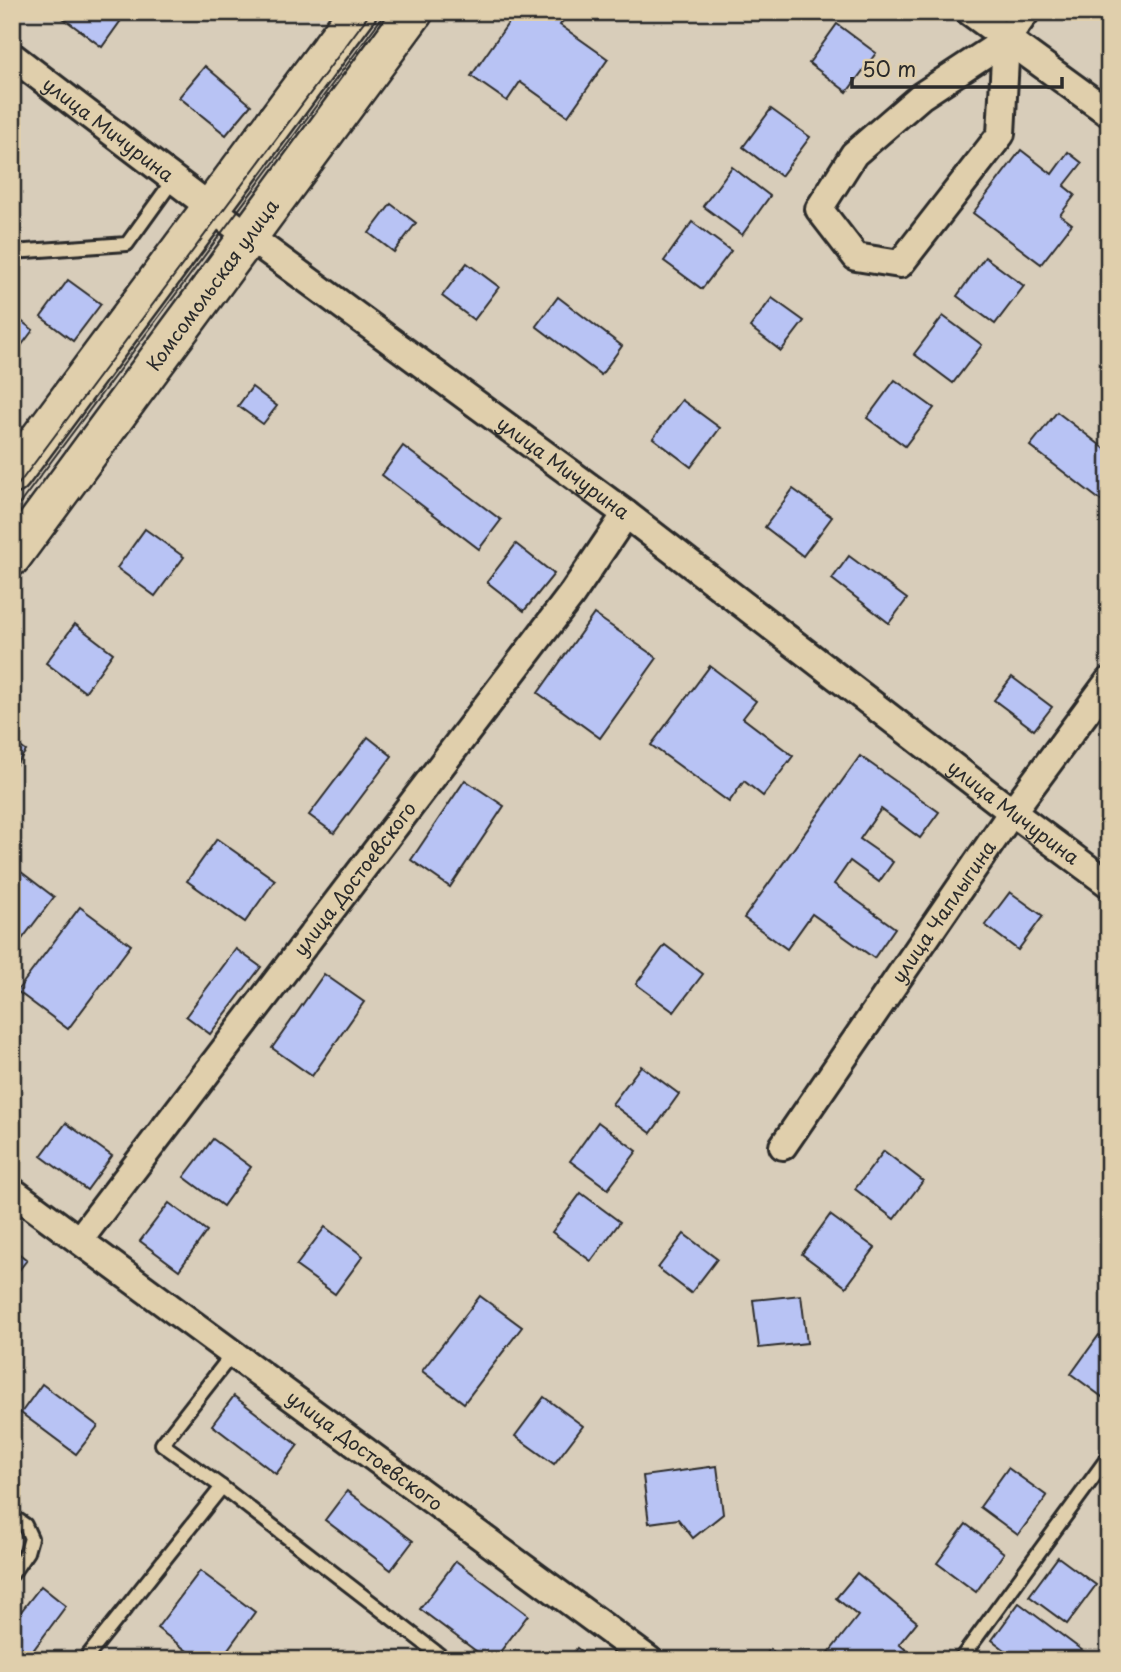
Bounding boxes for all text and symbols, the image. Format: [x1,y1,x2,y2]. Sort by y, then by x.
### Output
scale bar [852,46,1062,90]
text: 50 m [862,52,916,84]
street label: улица Мичурина [37,69,180,188]
street label: Комсомольская улица [139,193,285,376]
street label: улица Мичурина [492,409,636,525]
street label: улица Мичурина [942,753,1086,870]
street label: улица Достоевского [286,795,422,961]
street label: улица Чаплыгина [884,834,1002,988]
street label: улица Достоевского [281,1383,449,1517]

